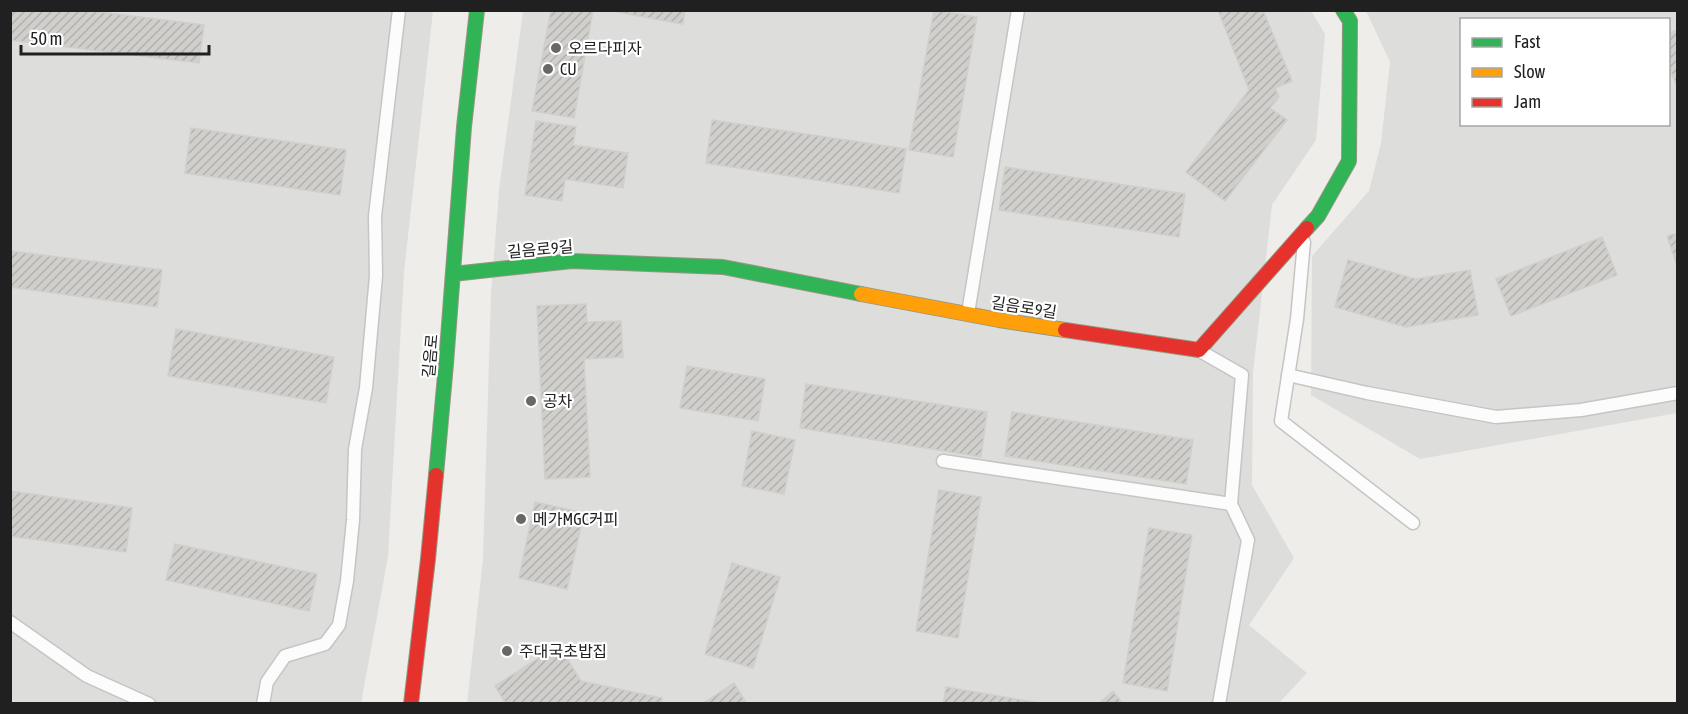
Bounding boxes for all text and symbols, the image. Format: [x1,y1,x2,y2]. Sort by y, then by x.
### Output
scale bar [21,18,208,56]
legend [1460,18,1670,126]
text: 50 m [30,28,62,49]
text: Fast [1514,31,1541,52]
place label: 오르다피자 [568,39,642,57]
marker: 오르다피자 [549,41,563,55]
place label: CU [560,60,577,78]
text: Slow [1514,61,1545,82]
marker: CU [541,62,555,76]
text: Jam [1514,91,1541,112]
street label: 길음로9길 [506,237,574,261]
street label: 길음로9길 [990,293,1058,321]
street label: 길음로 [419,333,441,379]
place label: 공차 [543,392,573,410]
marker: 공차 [524,394,538,408]
place label: 메가MGC커피 [533,510,618,528]
marker: 메가MGC커피 [514,512,528,526]
place label: 주대국초밥집 [519,642,607,660]
marker: 주대국초밥집 [500,644,514,658]

